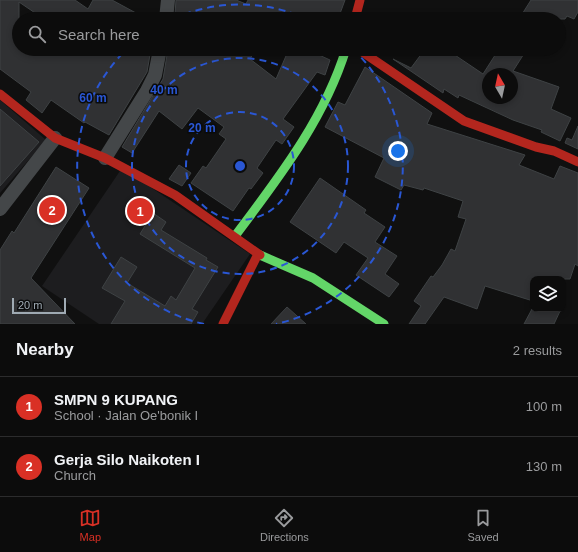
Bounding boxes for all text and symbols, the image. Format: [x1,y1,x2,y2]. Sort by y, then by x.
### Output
search box [12,12,566,56]
icon: search [26,23,48,45]
text: Search here [58,26,140,43]
north arrow [482,68,518,104]
text: 40 m [150,83,178,97]
text: 60 m [79,91,107,105]
text: 20 m [188,121,216,135]
your location [388,141,408,161]
centre of rings [233,159,247,173]
pin: 2 [39,195,65,225]
pin: 1 [127,196,153,226]
map controls [530,276,566,312]
button: layers [530,276,566,312]
scale bar [12,296,66,315]
text: 20 m [18,299,42,311]
text: Nearby [16,340,74,359]
text: 2 results [513,343,562,358]
text: SMPN 9 KUPANG [54,391,178,408]
text: 1 [25,399,33,414]
text: 100 m [526,399,562,414]
text: School · Jalan Oe'bonik I [54,408,198,423]
text: Gerja Silo Naikoten I [54,451,200,468]
text: 2 [25,459,33,474]
text: 130 m [526,459,562,474]
text: Church [54,468,96,483]
tab: Map [79,507,101,543]
tab: Directions [260,507,309,543]
tab: Saved [467,507,499,543]

